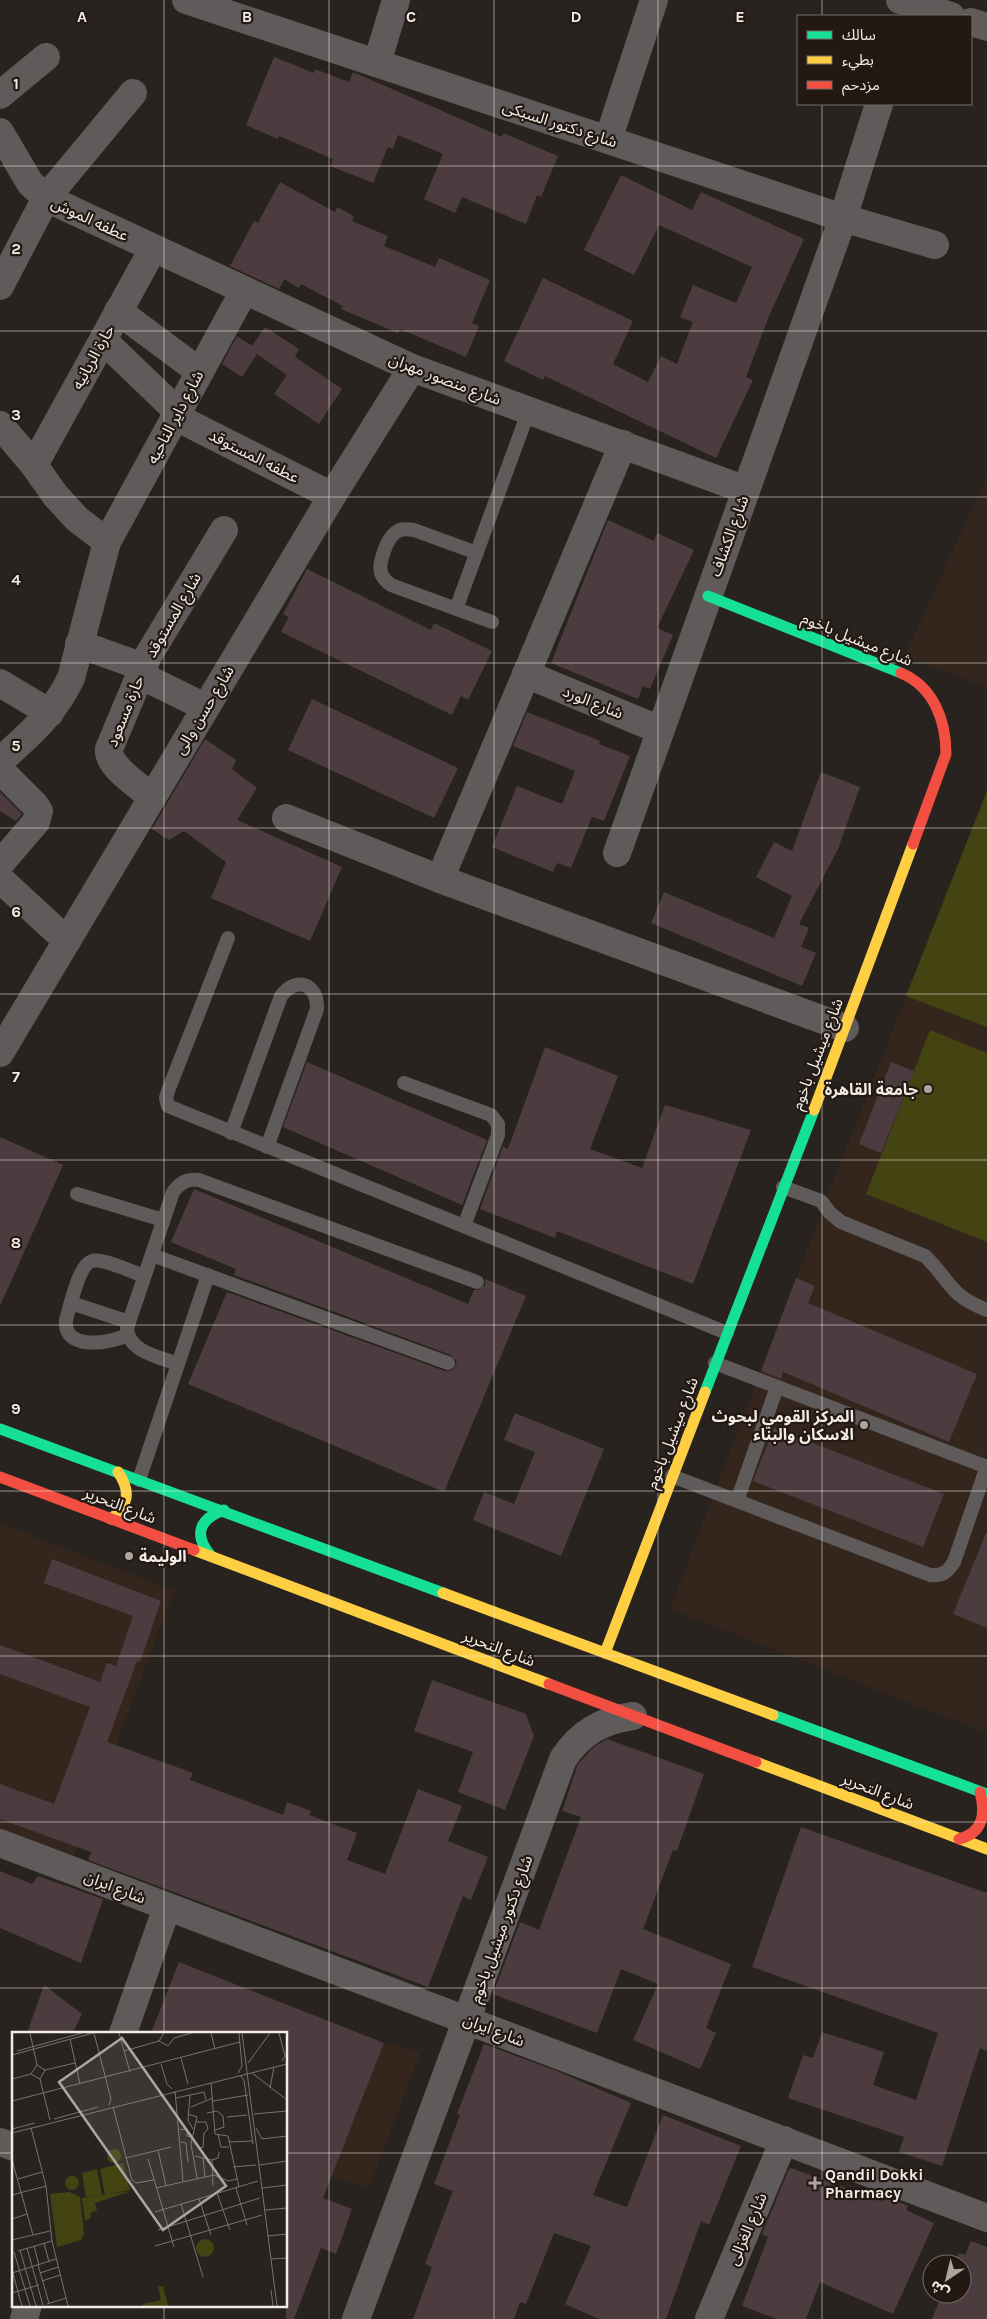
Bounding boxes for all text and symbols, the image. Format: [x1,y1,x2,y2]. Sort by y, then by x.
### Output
text: A [77,7,87,26]
text: B [242,7,252,26]
text: C [406,7,416,26]
text: D [571,7,582,26]
text: E [735,7,745,26]
legend [797,15,972,105]
text: سالك [842,26,876,44]
text: بطيء [842,51,874,71]
text: 1 [13,74,19,93]
text: مزدحم [842,76,880,96]
street label: شارع دكتور السبكى [499,97,620,154]
street label: عطفه الموش [48,193,132,245]
text: 2 [11,239,21,258]
street label: حارة الريانيه [68,321,118,393]
street label: شارع منصور مهران [385,349,504,412]
street label: شارع داير الناحيه [143,367,210,468]
text: 3 [11,405,21,424]
street label: عطفه المستوقد [206,425,302,487]
street label: شارع الكشاف [706,493,755,580]
street label: شارع المستوقد [141,569,208,662]
text: 4 [11,570,21,589]
street label: شارع ميشيل باخوم [798,608,915,673]
street label: شارع حسن والى [170,662,241,759]
street label: حارة مسعود [102,673,148,749]
street label: شارع الورد [559,681,626,725]
text: 5 [11,736,21,755]
text: 6 [11,902,21,921]
street label: شارع ميشيل باخوم [787,995,850,1114]
text: 7 [12,1067,20,1086]
place label: جامعة القاهرة [825,1080,918,1099]
marker: جامعة القاهرة [922,1083,934,1095]
text: 8 [11,1233,21,1252]
street label: شارع ميشيل باخوم [642,1374,705,1493]
text: 9 [11,1399,21,1418]
place label: المركز القومي لبحوث الاسكان والبناء [712,1407,854,1444]
marker: المركز القومي لبحوث الاسكان والبناء [858,1419,870,1431]
street label: شارع التحرير [79,1482,159,1530]
place label: الوليمة [139,1547,187,1566]
marker: الوليمة [123,1550,135,1562]
street label: شارع التحرير [458,1625,538,1673]
street label: شارع التحرير [837,1768,917,1816]
street label: شارع دكتور ميشيل باخوم [465,1853,539,2006]
street label: شارع ايران [81,1867,148,1910]
street label: شارع ايران [460,2010,527,2053]
inset map [12,2032,288,2306]
place label: Qandil Dokki Pharmacy [825,2165,924,2202]
marker: Qandil Dokki Pharmacy [809,2177,821,2189]
street label: شارع الغزالى [723,2190,774,2269]
north arrow [922,2254,972,2304]
text: ش [927,2277,953,2302]

